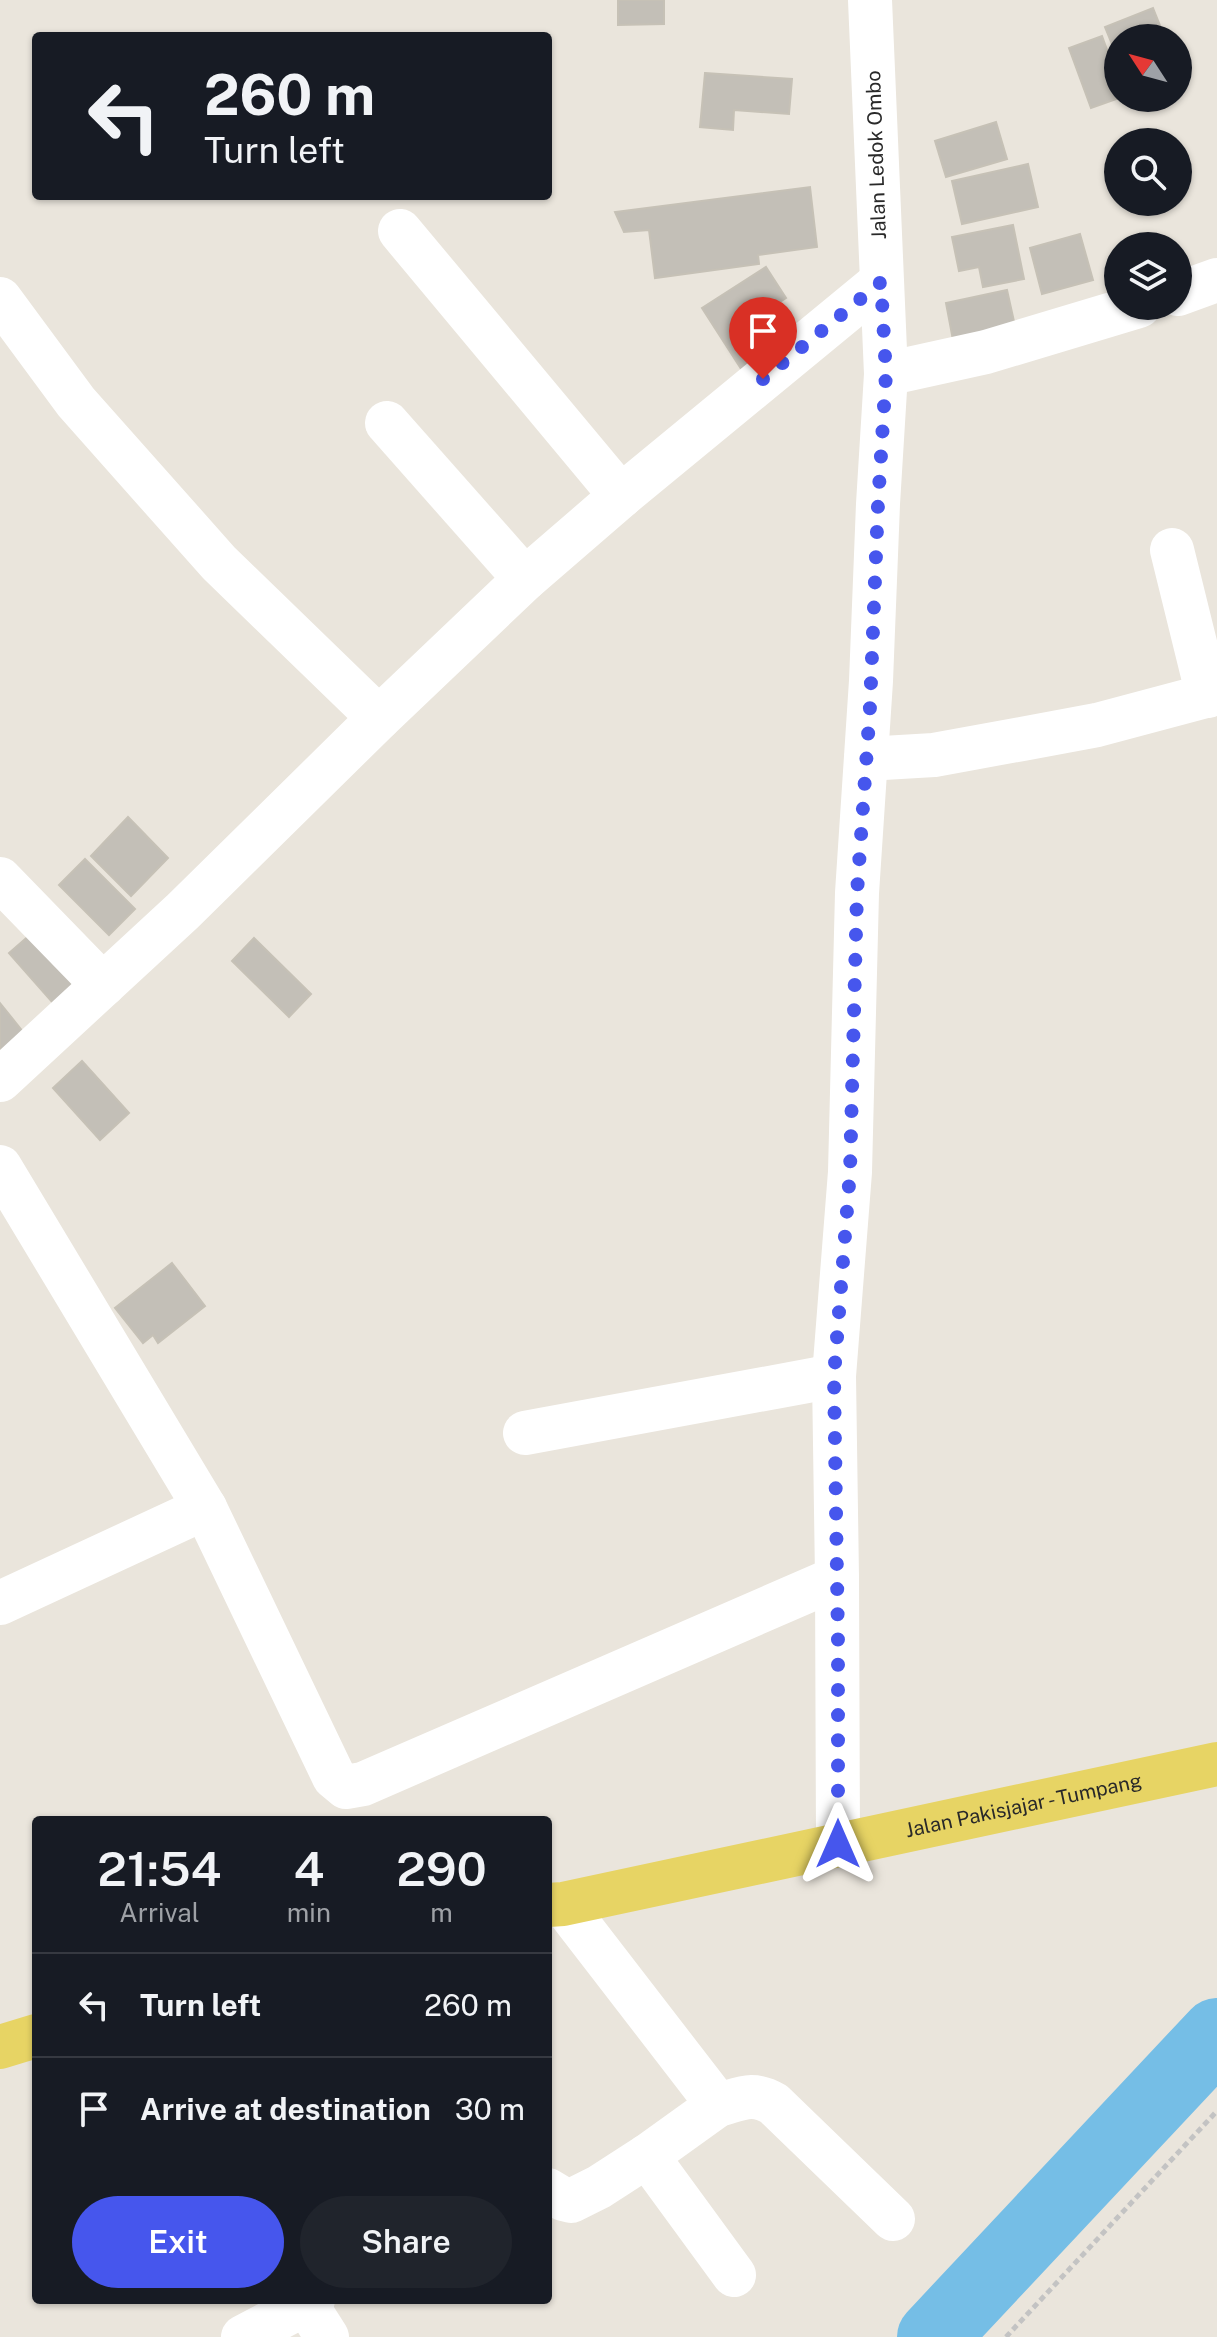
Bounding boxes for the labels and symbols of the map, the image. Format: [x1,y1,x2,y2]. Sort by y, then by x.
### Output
north arrow [1104,24,1192,112]
street label: Jalan Ledok Ombo [861,70,891,240]
pin [729,297,797,379]
street label: Jalan Pakisjajar - Tumpang [903,1768,1144,1842]
position arrow [796,1802,880,1886]

